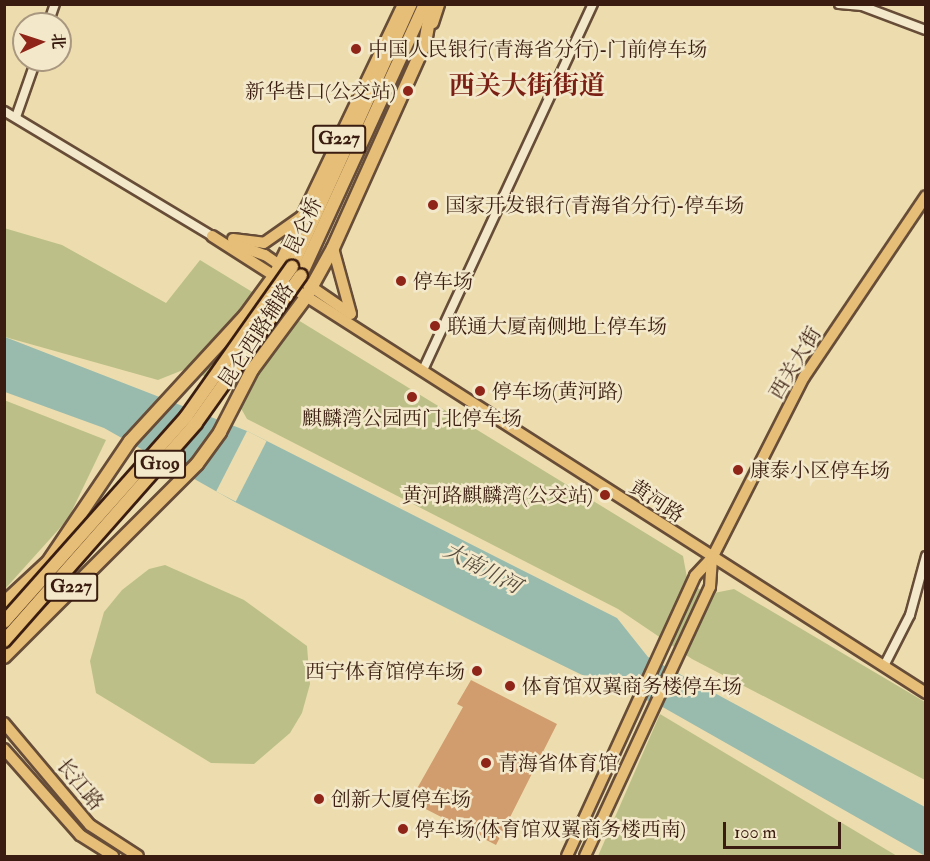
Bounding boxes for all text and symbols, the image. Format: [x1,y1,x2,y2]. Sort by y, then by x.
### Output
north arrow [12,12,72,72]
text: 北 [48,33,68,50]
place label: 中国人民银行(青海省分行)-门前停车场 [368,37,707,61]
marker: 中国人民银行(青海省分行)-门前停车场 [349,42,363,56]
district label: 西关大街街道 [449,71,605,103]
place label: 新华巷口(公交站) [245,79,396,103]
marker: 新华巷口(公交站) [401,84,415,98]
road number: G227 [312,124,366,154]
place label: 国家开发银行(青海省分行)-停车场 [445,193,744,217]
street label: 昆仑桥 [279,194,327,258]
marker: 国家开发银行(青海省分行)-停车场 [426,198,440,212]
place label: 停车场 [413,269,473,293]
marker: 停车场 [394,274,408,288]
street label: 昆仑西路辅路 [213,278,299,392]
place label: 联通大厦南侧地上停车场 [447,314,667,338]
marker: 联通大厦南侧地上停车场 [428,319,442,333]
street label: 西关大街 [764,323,826,403]
place label: 停车场(黄河路) [492,379,623,403]
marker: 停车场(黄河路) [473,384,487,398]
marker: 麒麟湾公园西门北停车场 [405,390,419,404]
place label: 麒麟湾公园西门北停车场 [302,406,522,430]
road number: G109 [133,449,187,479]
place label: 康泰小区停车场 [750,458,890,482]
marker: 康泰小区停车场 [731,463,745,477]
street label: 黄河路 [625,475,689,527]
place label: 黄河路麒麟湾(公交站) [402,483,593,507]
marker: 黄河路麒麟湾(公交站) [598,488,612,502]
water label: 大南川河 [439,538,525,600]
road number: G227 [44,572,98,602]
place label: 西宁体育馆停车场 [305,659,465,683]
marker: 西宁体育馆停车场 [470,664,484,678]
place label: 体育馆双翼商务楼停车场 [522,674,742,698]
marker: 体育馆双翼商务楼停车场 [503,679,517,693]
place label: 青海省体育馆 [498,751,618,775]
street label: 长江路 [52,753,108,815]
marker: 青海省体育馆 [479,756,493,770]
place label: 创新大厦停车场 [331,787,471,811]
marker: 创新大厦停车场 [312,792,326,806]
scale bar [726,810,844,848]
place label: 停车场(体育馆双翼商务楼西南) [415,817,686,841]
text: 100 m [734,821,777,844]
marker: 停车场(体育馆双翼商务楼西南) [396,822,410,836]

